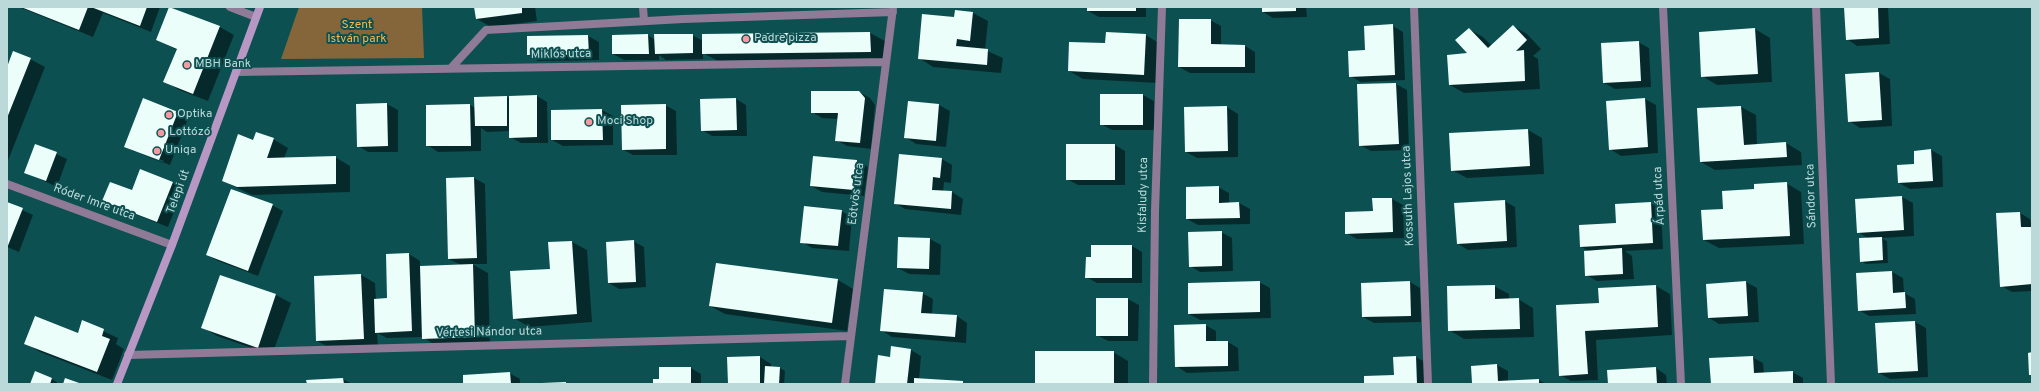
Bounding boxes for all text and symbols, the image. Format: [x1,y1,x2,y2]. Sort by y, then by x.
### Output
park label: Szent István park [327,19,387,47]
place label: Padre pizza [754,32,816,46]
marker: Padre pizza [741,34,751,44]
street label: Miklós utca [531,47,591,63]
place label: MBH Bank [195,58,251,72]
marker: MBH Bank [182,60,192,70]
place label: Optika [177,108,212,122]
marker: Optika [164,110,174,120]
place label: Moci Shop [597,115,653,129]
marker: Moci Shop [584,117,594,127]
place label: Lottózó [169,126,210,140]
marker: Lottózó [156,128,166,138]
place label: Uniqa [165,144,196,158]
street label: Kossuth Lajos utca [1400,145,1418,247]
marker: Uniqa [152,146,162,156]
street label: Kisfaludy utca [1136,157,1152,233]
street label: Eötvös utca [846,162,868,226]
street label: Sándor utca [1804,163,1820,229]
street label: Árpád utca [1651,166,1669,226]
street label: Telepi út [164,168,194,216]
street label: Róder Imre utca [51,182,137,224]
street label: Vértesi Nándor utca [436,325,542,341]

